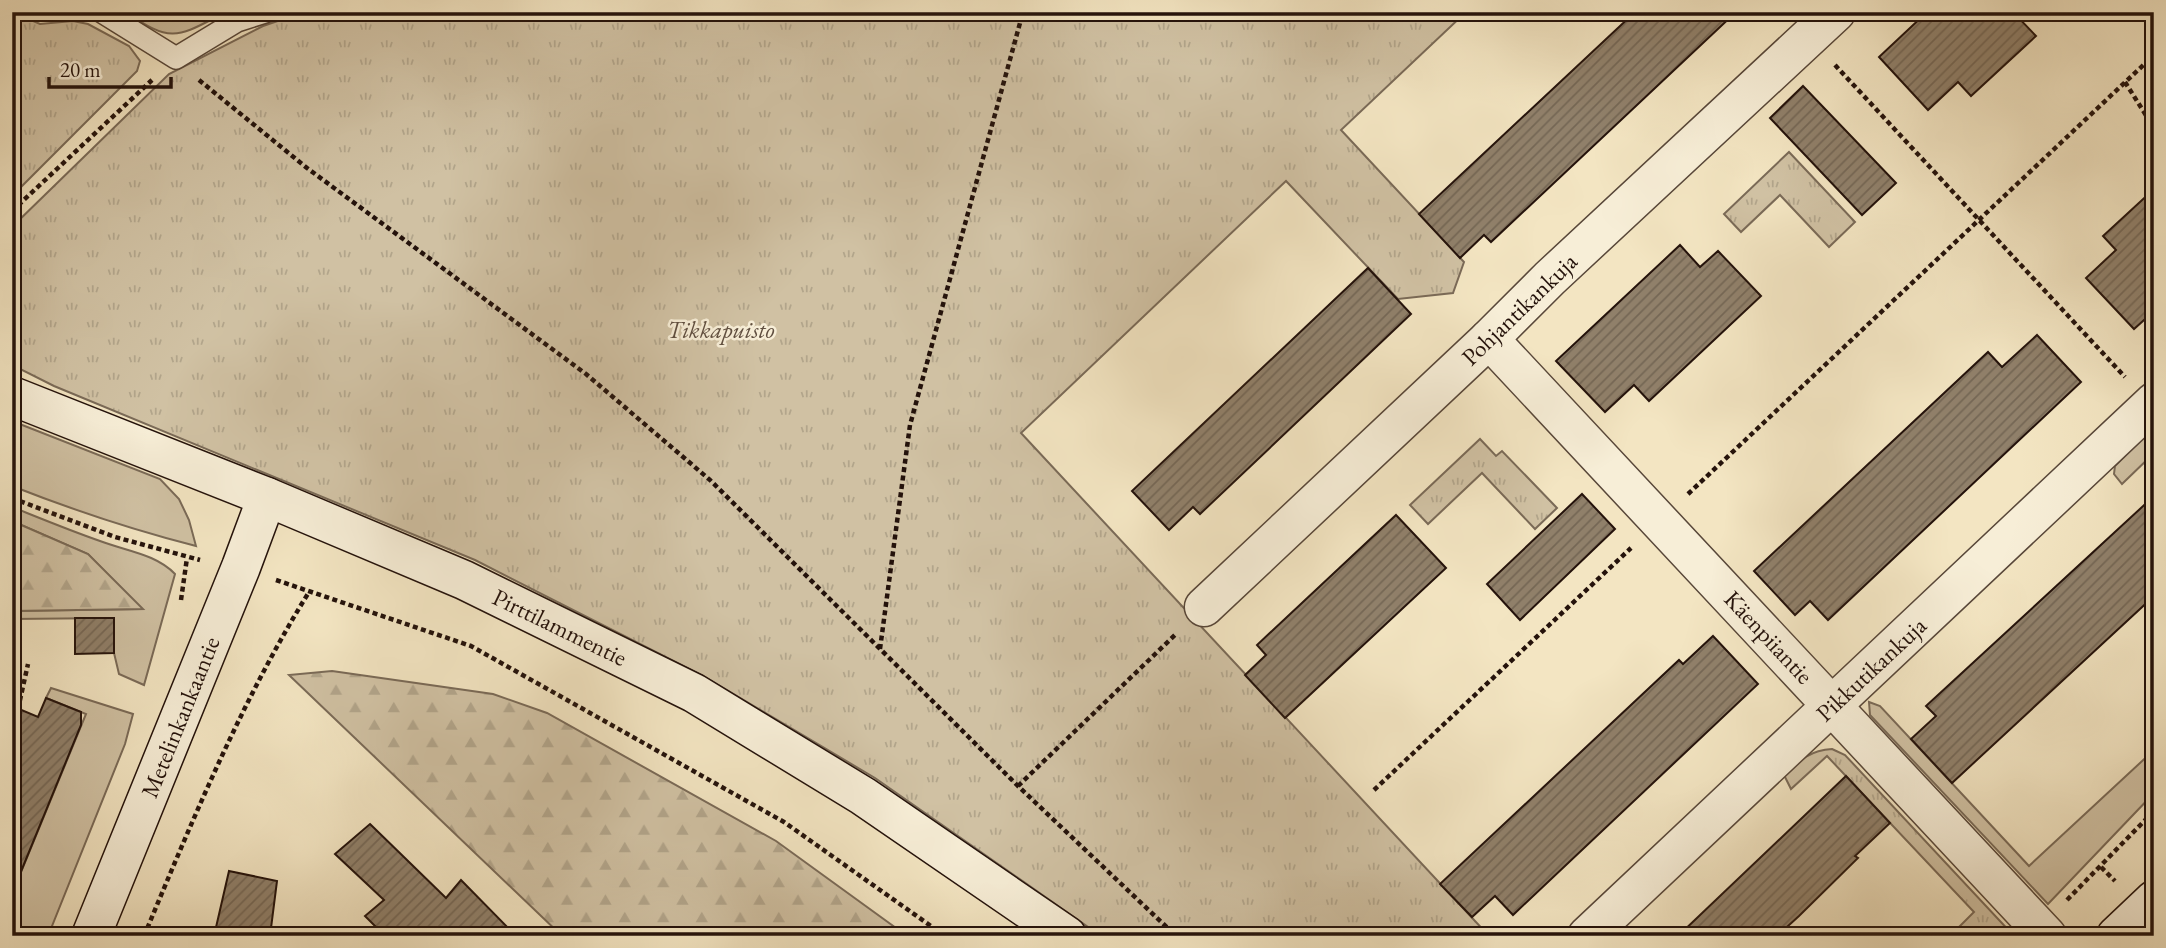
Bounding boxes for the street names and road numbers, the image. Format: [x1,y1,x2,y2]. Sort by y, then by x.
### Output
street label: Pohjantikankuja [1454,246,1584,372]
street label: Pirttilammentie [488,581,632,673]
street label: Käenpiiantie [1718,584,1820,690]
street label: Pikkutikankuja [1809,610,1933,728]
street label: Metelinkankaantie [134,632,226,802]

